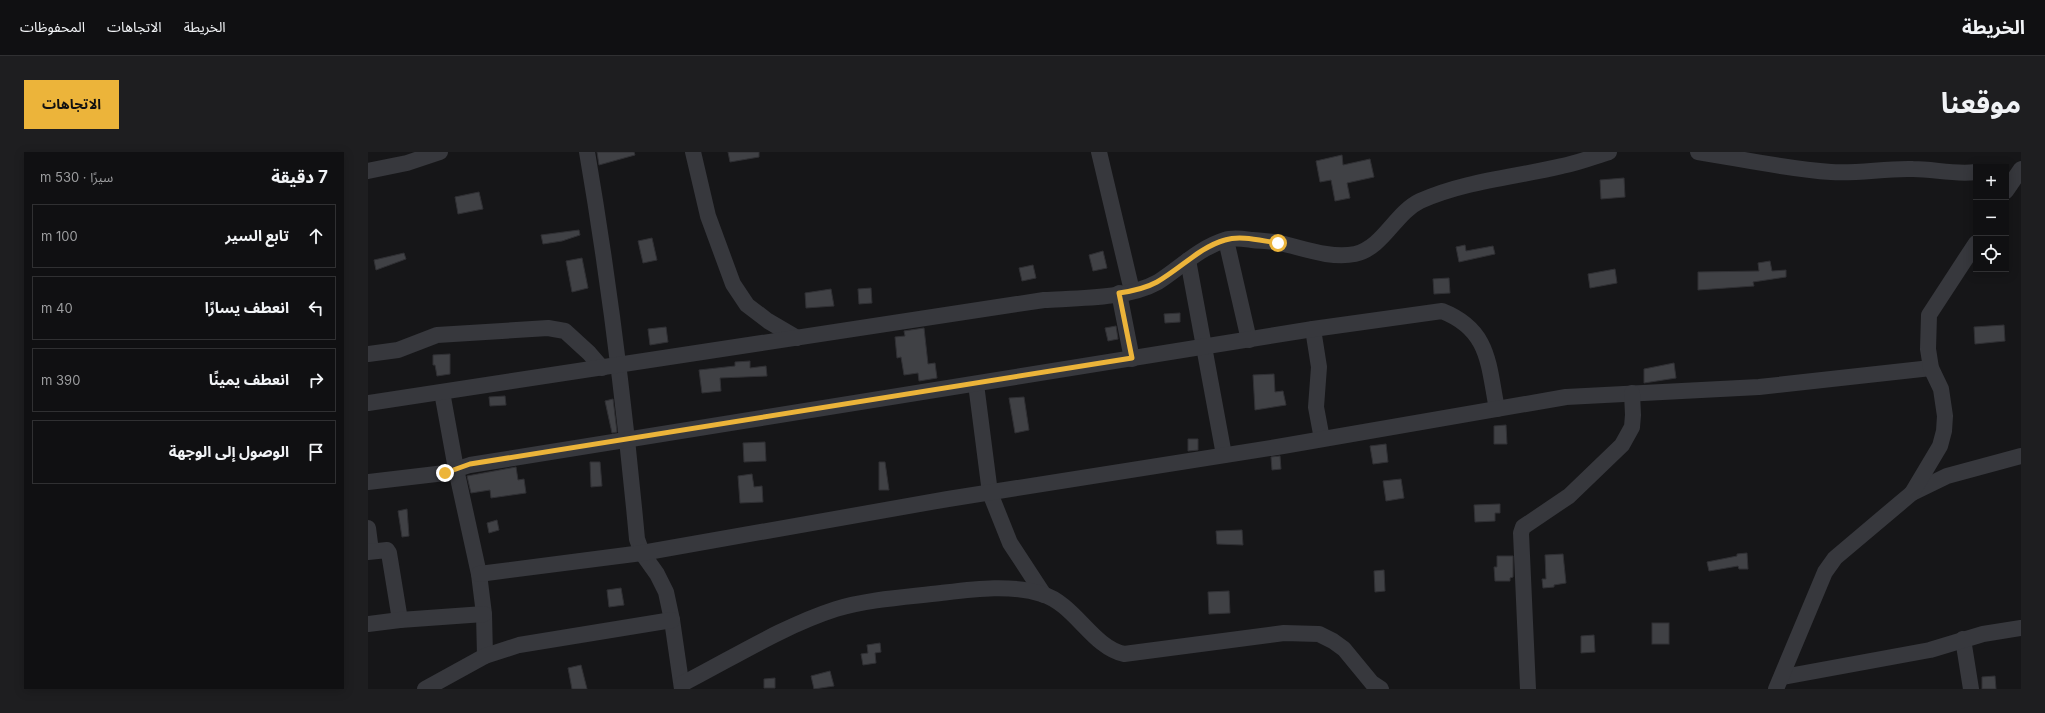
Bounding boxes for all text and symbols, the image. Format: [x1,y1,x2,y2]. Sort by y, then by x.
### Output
text: الخريطة [1962,16,2025,39]
text: المحفوظات [20,18,85,35]
text: الاتجاهات [107,18,162,35]
text: الخريطة [184,18,226,35]
button: الاتجاهات [24,80,119,129]
text: موقعنا [1941,86,2021,120]
map controls [1973,164,2009,272]
button: + [1973,164,2009,200]
text: 7 دقيقة [271,167,328,187]
text: سيرًا · 530 m [40,169,113,185]
button: − [1973,200,2009,236]
icon: ahead [305,225,327,247]
text: تابع السير [225,226,289,245]
text: 100 m [41,228,78,244]
route start [1269,234,1287,252]
button: locate [1973,236,2009,272]
icon: left [305,297,327,319]
text: انعطف يسارًا [205,298,289,317]
text: 40 m [41,300,73,316]
icon: right [305,369,327,391]
text: انعطف يمينًا [209,370,289,389]
text: 390 m [41,372,80,388]
icon: arrive [305,441,327,463]
text: الوصول إلى الوجهة [169,442,289,461]
route end [436,464,454,482]

